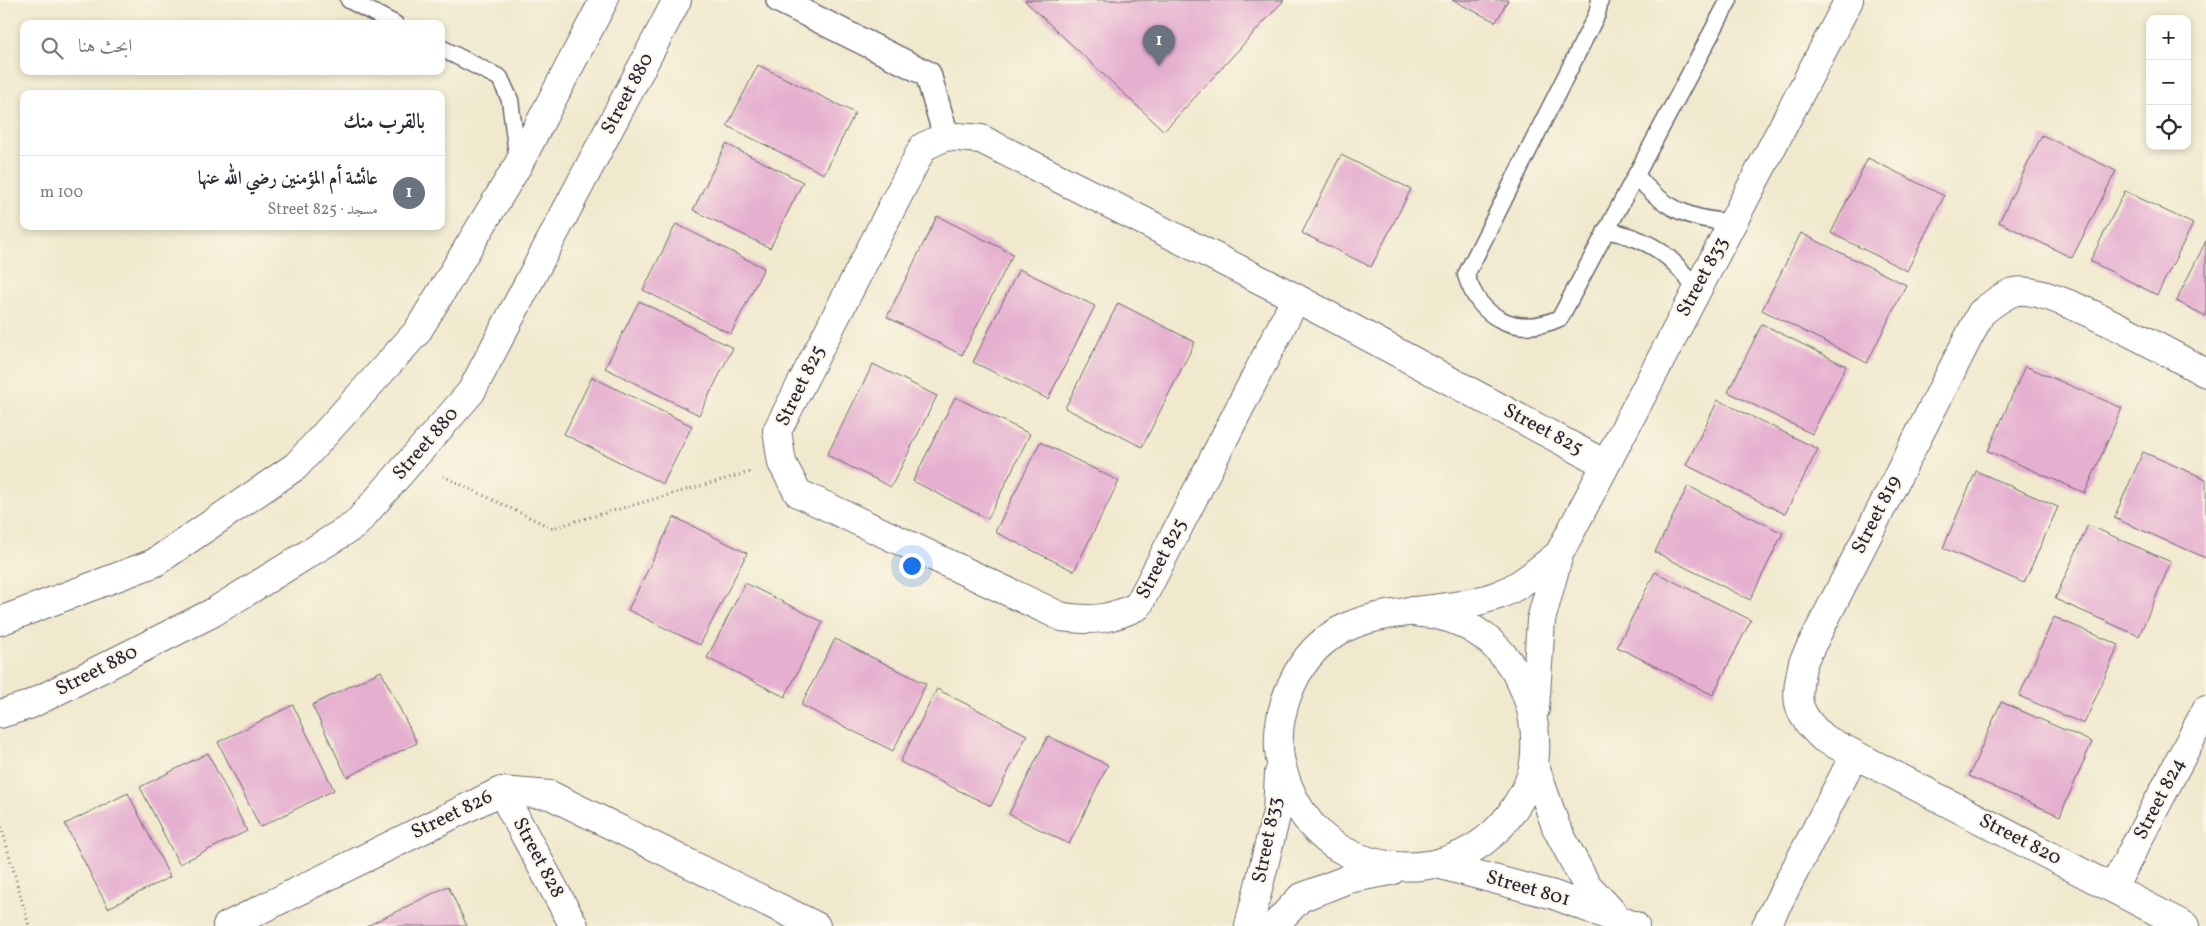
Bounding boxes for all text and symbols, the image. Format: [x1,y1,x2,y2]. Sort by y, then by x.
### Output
map controls [2146,15,2191,150]
button: + [2146,15,2191,60]
search box [20,20,445,75]
pin: 1 [1143,25,1175,66]
icon: search [38,34,66,62]
text: ابحث هنا [78,34,132,60]
street label: Street 880 [595,48,661,140]
button: − [2146,60,2191,105]
button: locate [2146,105,2191,150]
text: بالقرب منك [343,108,425,137]
text: عائشة أم المؤمنين رضي الله عنها [198,166,378,192]
text: 100 m [40,182,83,204]
text: 1 [406,182,412,204]
text: مسجد · Street 825 [268,199,378,221]
street label: Street 833 [1670,232,1736,322]
street label: Street 825 [769,341,833,431]
street label: Street 825 [1498,397,1588,463]
street label: Street 880 [386,401,466,487]
street label: Street 819 [1845,471,1909,559]
street label: Street 825 [1130,514,1194,604]
your location [899,553,925,579]
street label: Street 880 [51,638,143,704]
street label: Street 824 [2127,753,2193,845]
street label: Street 826 [407,783,497,847]
street label: Street 833 [1246,795,1290,885]
street label: Street 820 [1974,807,2066,873]
street label: Street 828 [505,813,571,903]
street label: Street 801 [1483,864,1573,914]

